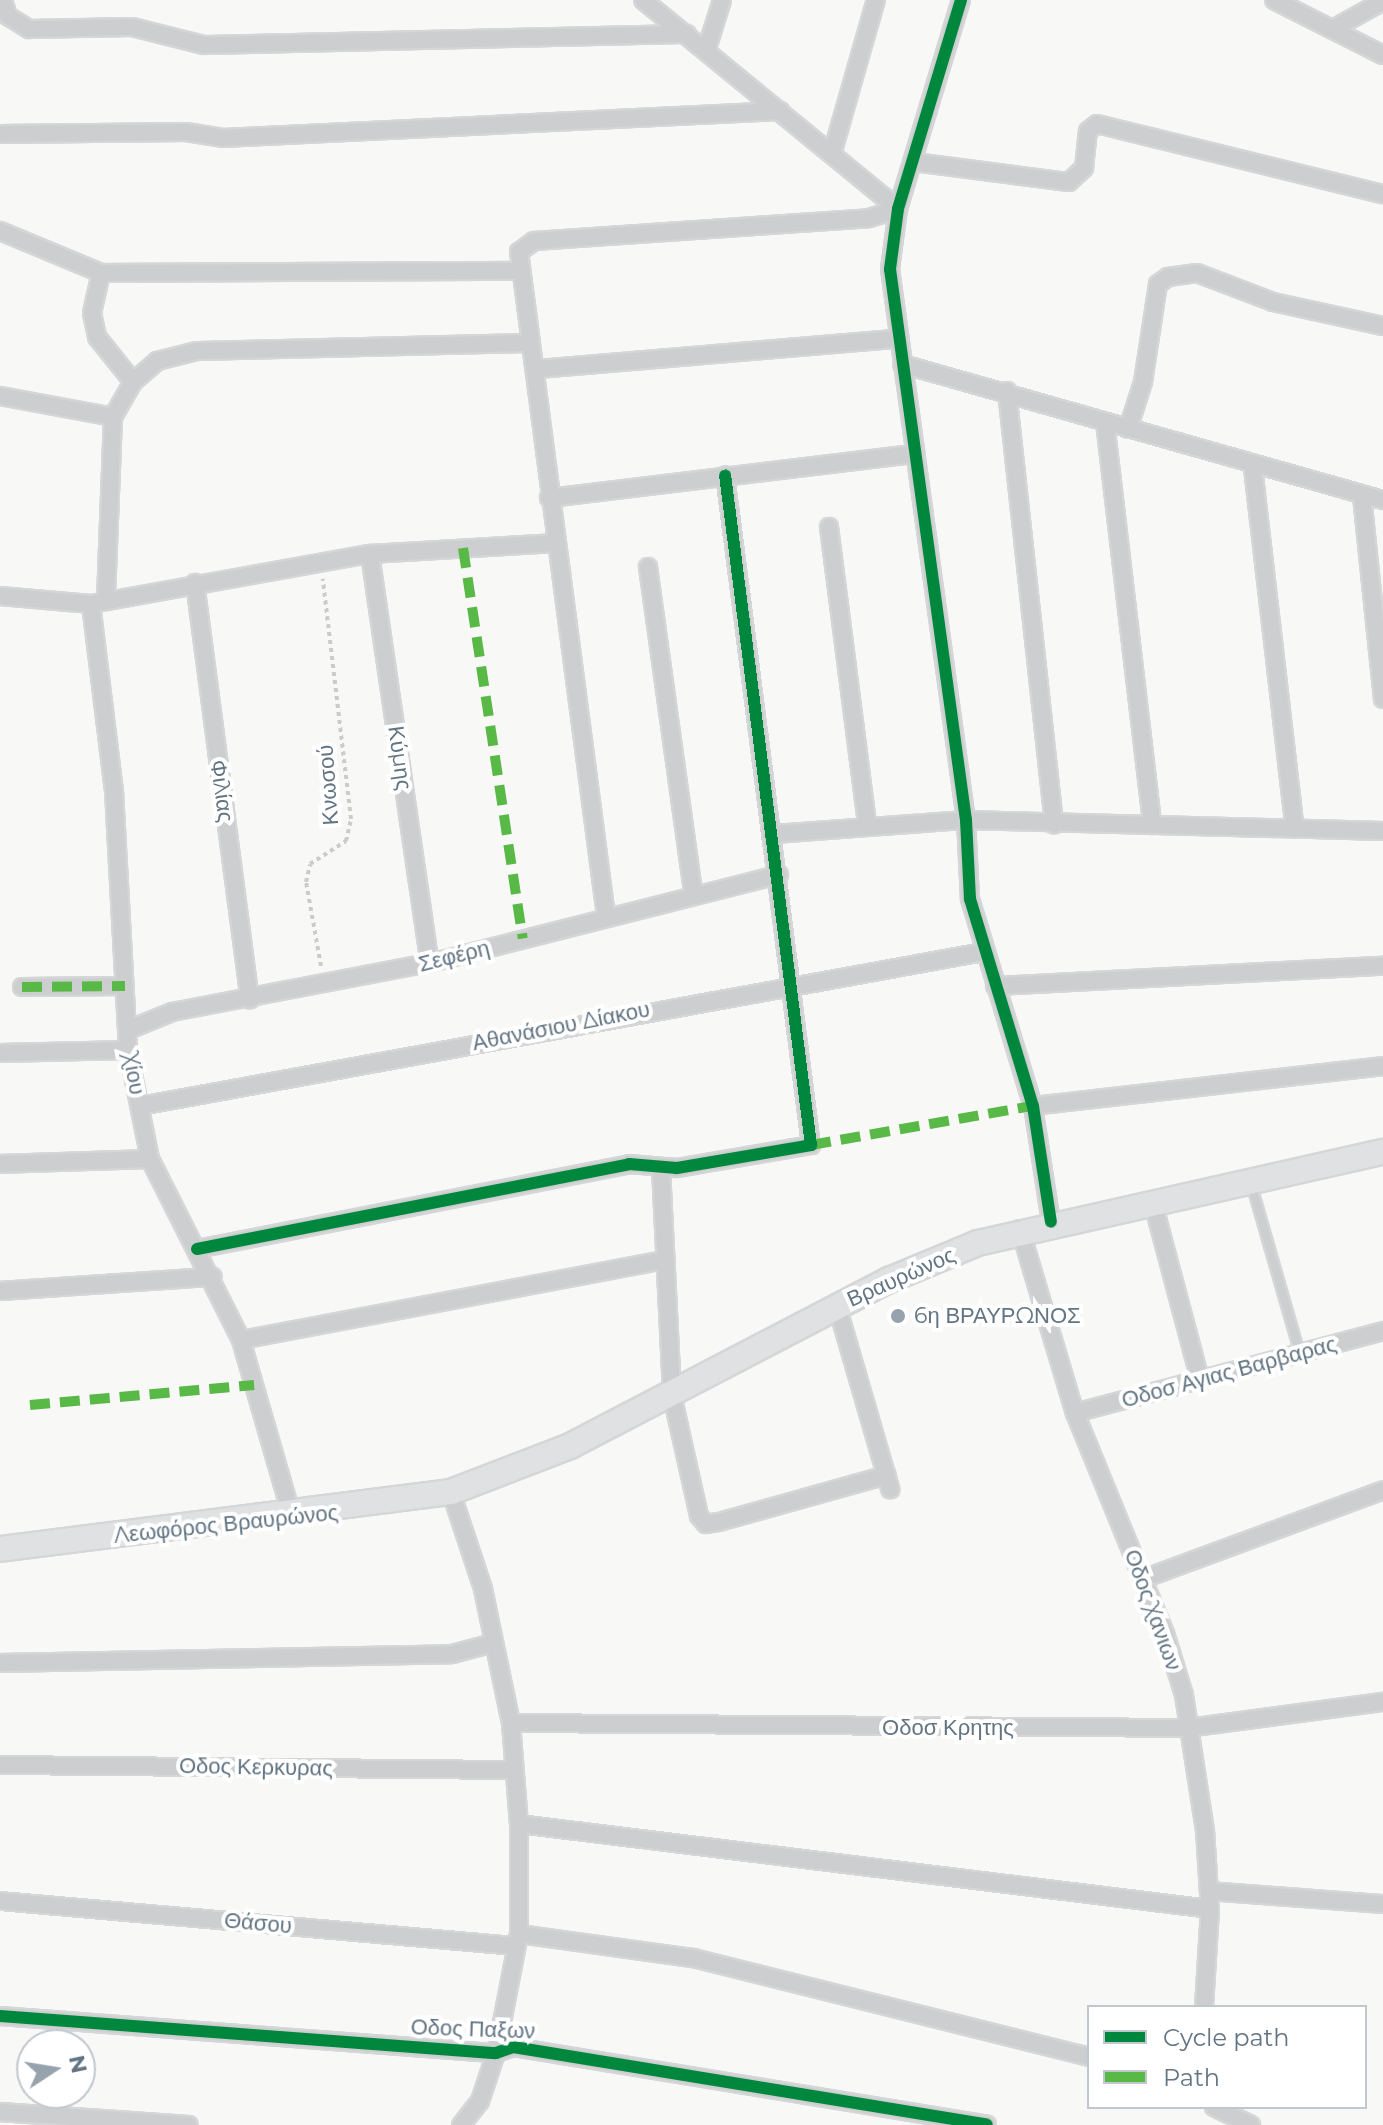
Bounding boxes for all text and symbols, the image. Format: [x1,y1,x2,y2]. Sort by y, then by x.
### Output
street label: Κύμης [382,724,418,792]
street label: Κνωσού [312,744,344,826]
street label: Φιλίας [205,758,239,824]
street label: Σεφέρη [416,934,492,978]
street label: Αθανάσιου Δίακου [470,996,652,1056]
street label: Χίου [117,1051,151,1097]
street label: Βραυρώνος [843,1241,959,1313]
place label: 6η ΒΡΑΥΡΩΝΟΣ [914,1303,1081,1329]
marker: 6η ΒΡΑΥΡΩΝΟΣ [889,1307,907,1325]
street label: Οδοσ Αγιας Βαρβαρας [1119,1331,1339,1413]
street label: Λεωφόρος Βραυρώνος [113,1499,339,1549]
street label: Οδος Χανιων [1119,1546,1187,1674]
street label: Οδοσ Κρητης [882,1715,1014,1741]
street label: Οδος Κερκυρας [179,1752,333,1782]
street label: Θάσου [223,1907,293,1939]
legend [1087,2005,1367,2109]
street label: Οδος Παξων [410,2014,536,2044]
text: Cycle path [1163,2023,1290,2052]
north arrow [16,2029,96,2109]
text: N [63,2053,93,2076]
text: Path [1163,2063,1220,2092]

